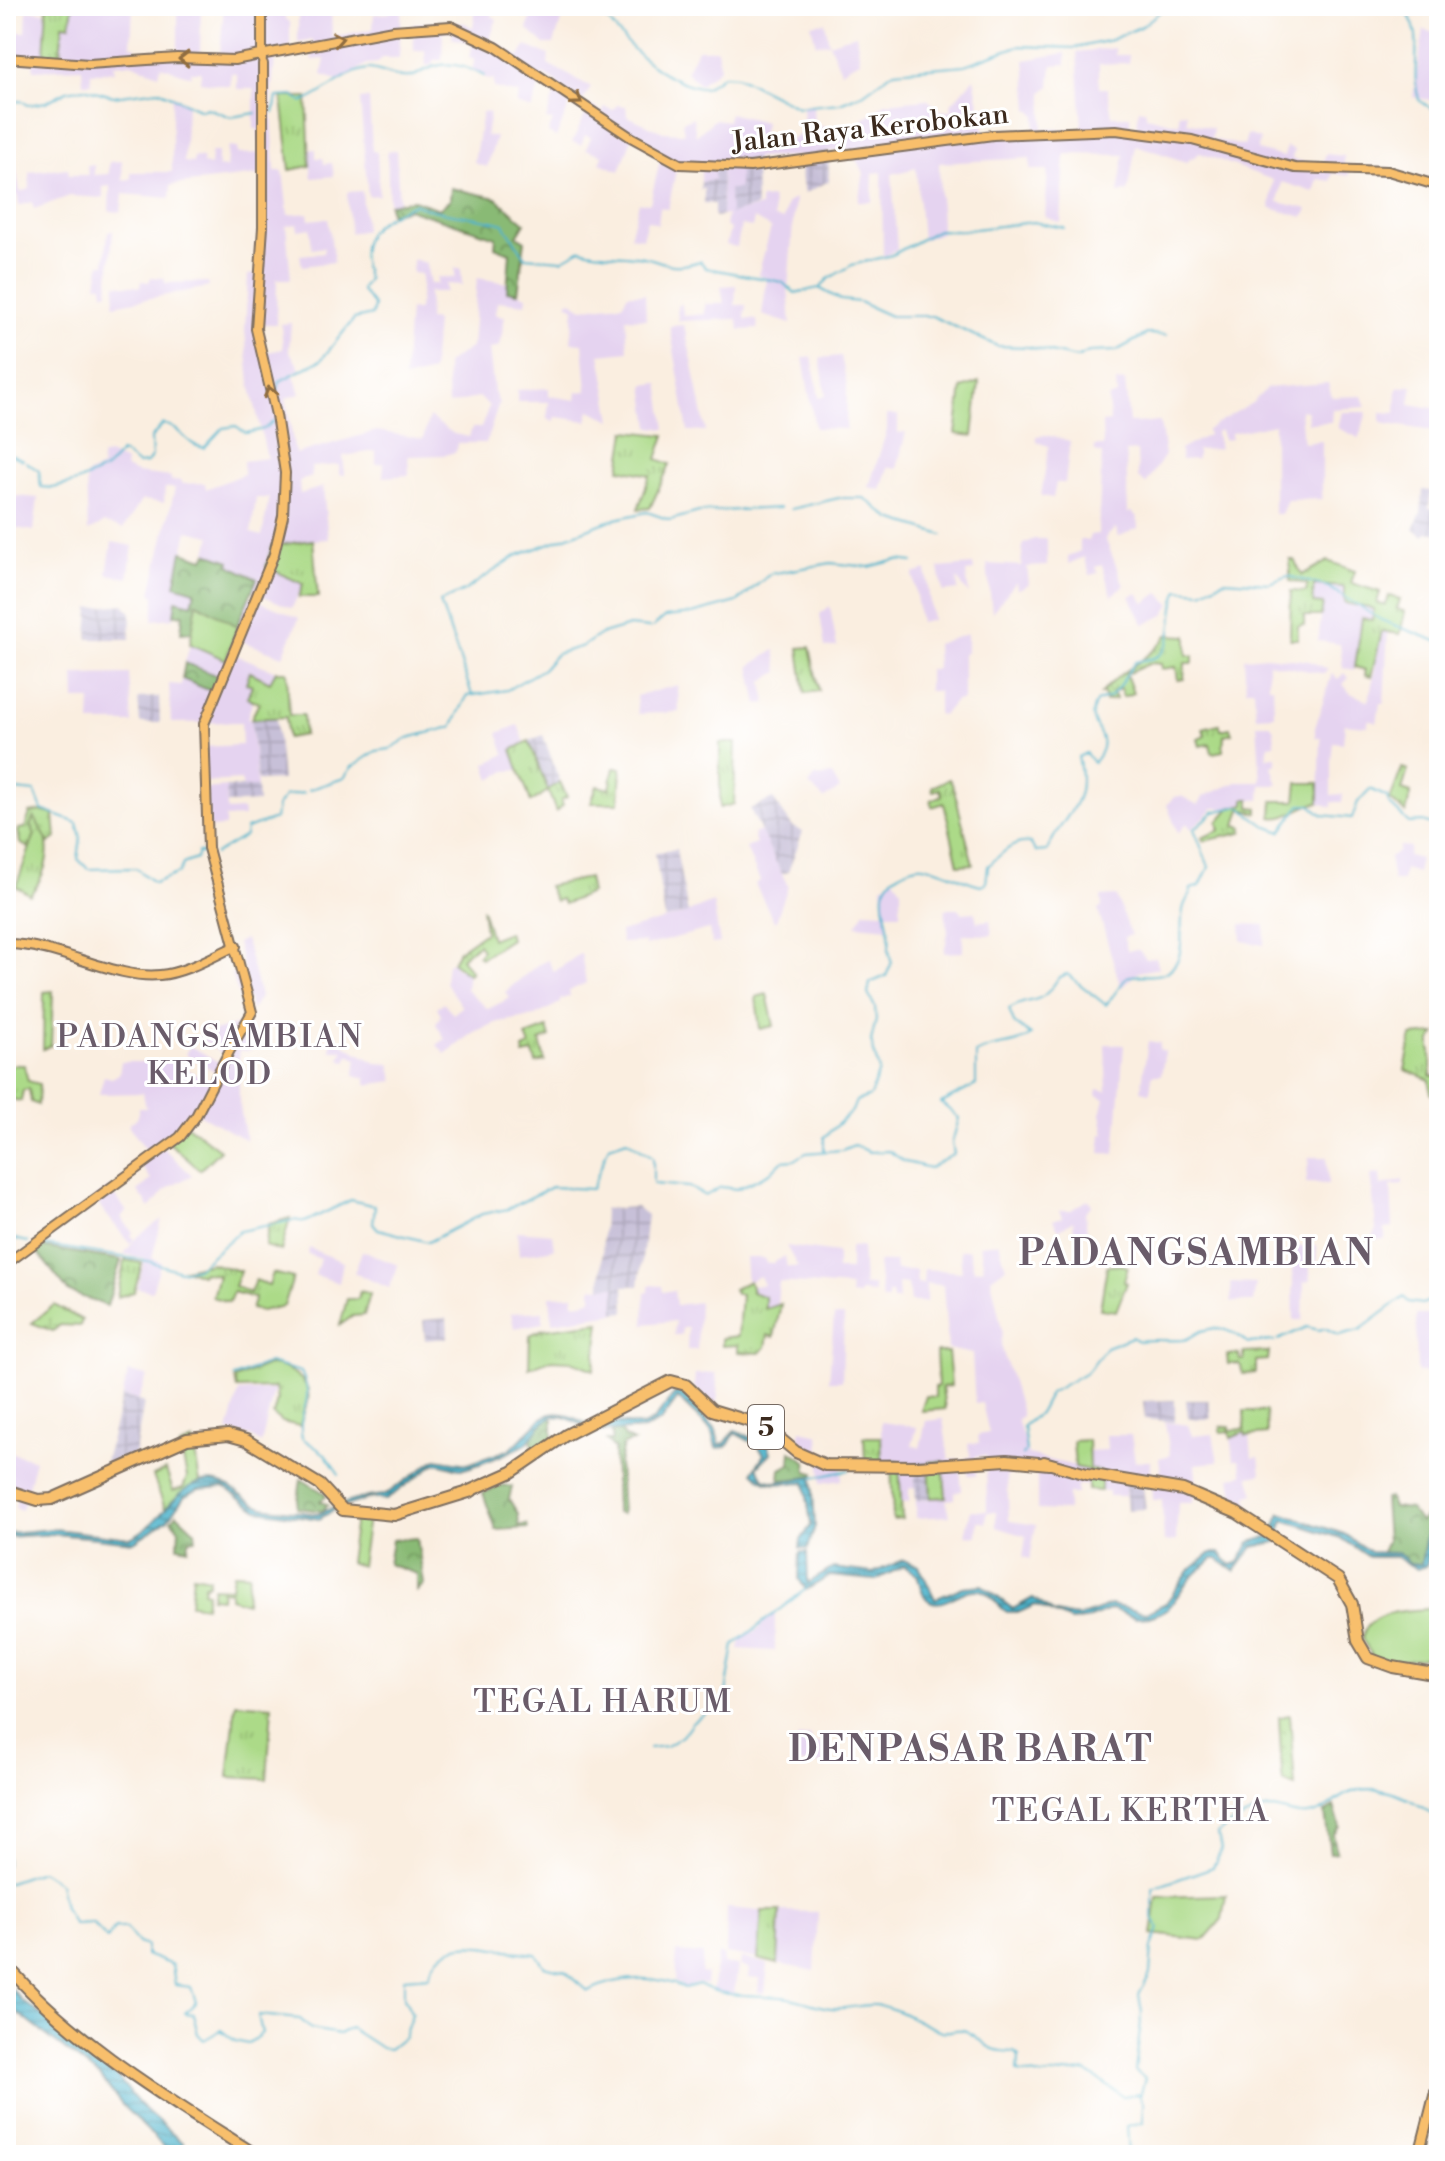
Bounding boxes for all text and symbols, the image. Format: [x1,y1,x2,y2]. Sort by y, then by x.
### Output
one-way arrow [332,32,345,49]
one-way arrow [177,50,190,67]
one-way arrow [568,90,582,105]
street label: Jalan Raya Kerobokan [729,97,1011,161]
one-way arrow [263,385,280,399]
district label: PADANGSAMBIAN KELOD [56,1017,364,1094]
district label: PADANGSAMBIAN [1018,1232,1376,1277]
road number: 5 [748,1405,784,1449]
district label: TEGAL HARUM [473,1682,733,1722]
district label: DENPASAR BARAT [789,1728,1153,1773]
district label: TEGAL KERTHA [992,1791,1270,1831]

